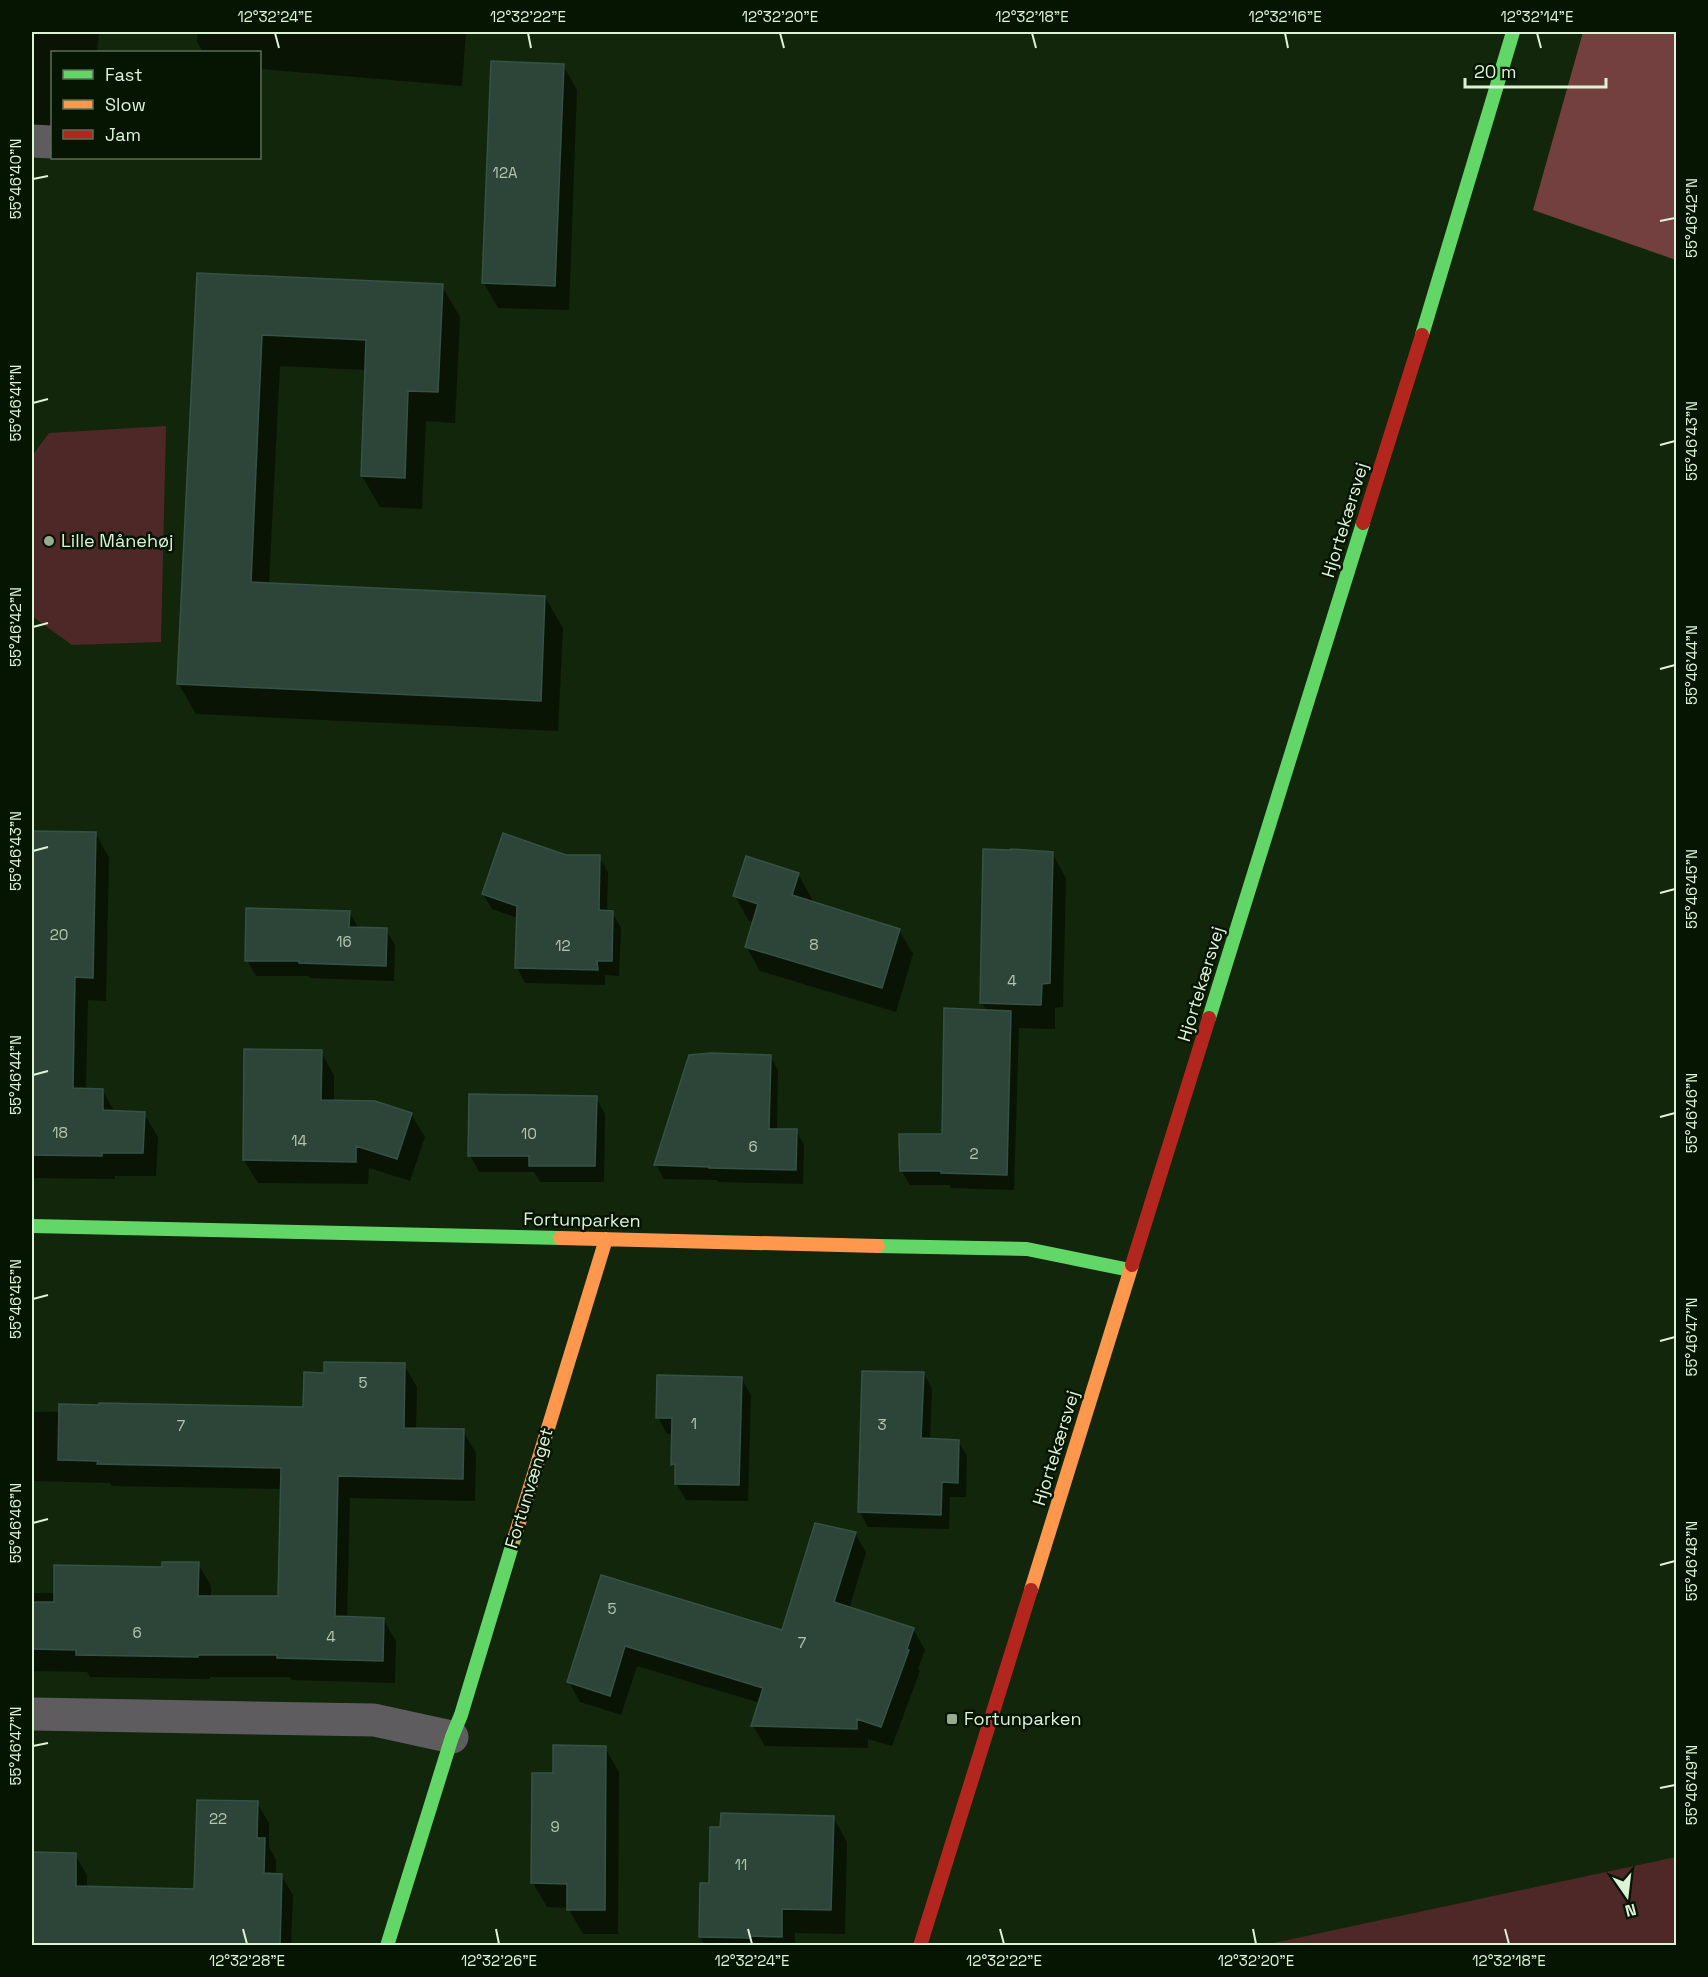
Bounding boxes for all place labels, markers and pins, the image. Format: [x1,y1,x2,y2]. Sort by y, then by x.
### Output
place label: Lille Månehøj [61,529,174,552]
marker: Lille Månehøj [42,534,56,548]
place label: Fortunparken [964,1707,1081,1730]
marker: Fortunparken [945,1712,959,1726]

